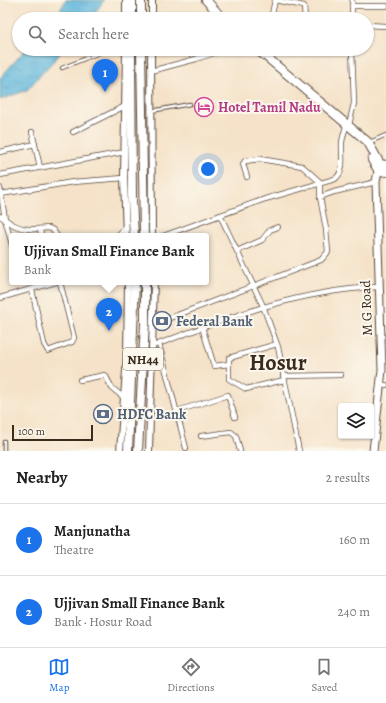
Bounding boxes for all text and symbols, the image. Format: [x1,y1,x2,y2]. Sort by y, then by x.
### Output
search box [12,12,374,56]
icon: search [26,23,48,45]
text: Search here [58,24,129,44]
pin: 1 [92,59,118,92]
hotel icon: Hotel Tamil Nadu [193,96,215,118]
place label: Hotel Tamil Nadu [218,98,321,117]
your location [198,159,218,179]
popup [9,233,209,285]
text: Ujjivan Small Finance Bank [24,241,194,261]
text: Bank [24,261,51,278]
street label: M G Road [356,279,377,336]
pin: 2 [96,298,122,331]
bank icon: Federal Bank [151,310,173,332]
place label: Federal Bank [176,312,253,331]
road number: NH44 [123,348,163,370]
district label: Hosur [249,348,307,378]
bank icon: HDFC Bank [92,403,114,425]
map controls [338,403,374,439]
button: layers [338,403,374,439]
place label: HDFC Bank [117,405,187,424]
scale bar [12,423,93,442]
text: 100 m [18,424,45,439]
text: Nearby [16,466,67,489]
text: 2 results [326,469,370,486]
text: Manjunatha [54,521,130,541]
text: 1 [27,531,31,548]
text: 160 m [339,531,370,548]
text: Theatre [54,541,94,558]
text: Ujjivan Small Finance Bank [54,593,225,613]
text: 2 [26,603,32,620]
text: 240 m [338,603,370,620]
text: Bank · Hosur Road [54,613,152,630]
tab: Map [48,656,70,695]
tab: Directions [167,656,215,695]
tab: Saved [311,656,338,695]

